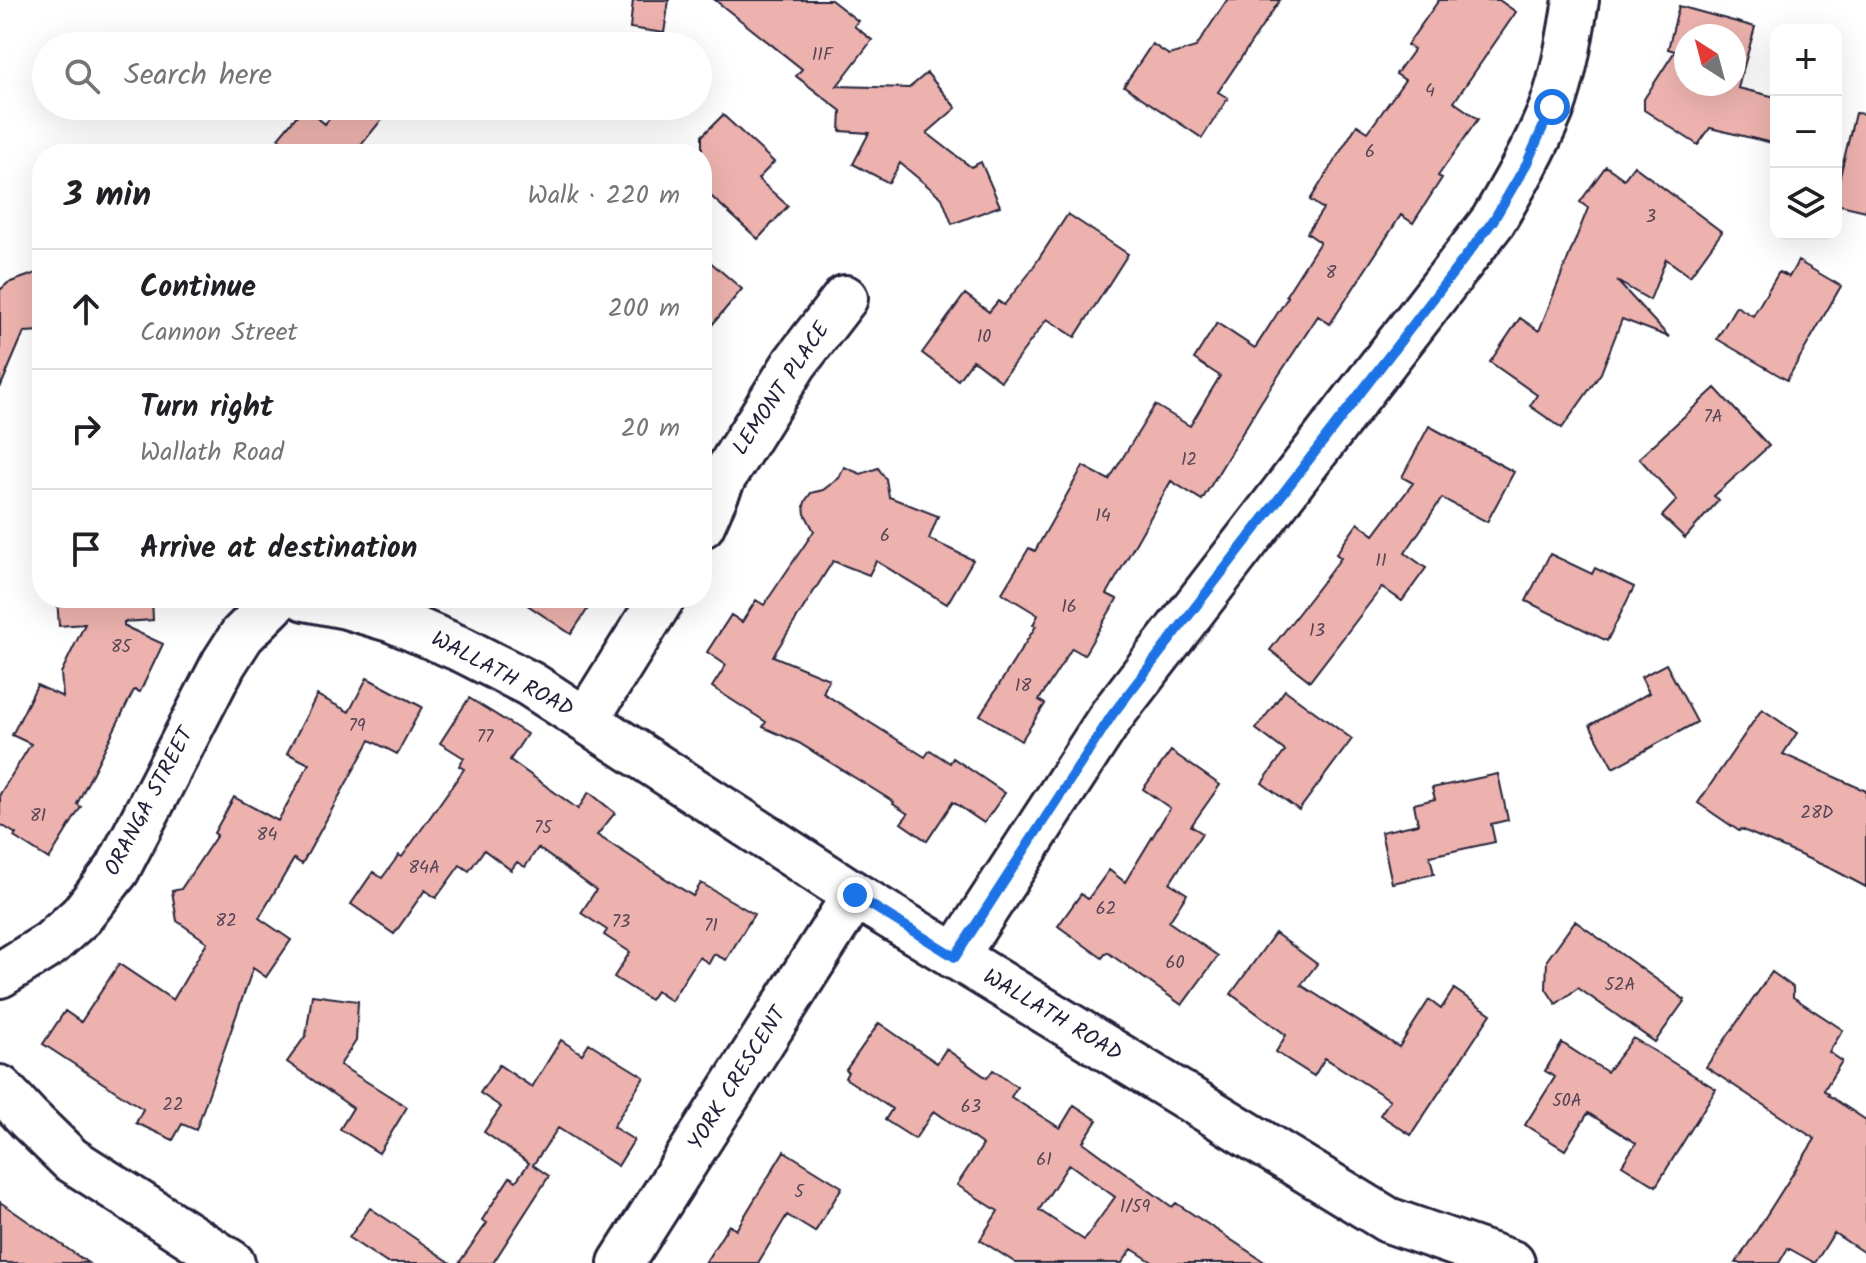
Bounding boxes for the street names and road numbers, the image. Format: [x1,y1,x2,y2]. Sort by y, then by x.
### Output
street label: LEMONT PLACE [724,314,840,463]
street label: WALLATH ROAD [424,623,580,727]
street label: ORANGA STREET [96,719,205,883]
street label: WALLATH ROAD [976,961,1128,1071]
street label: YORK CRESCENT [680,998,797,1158]

